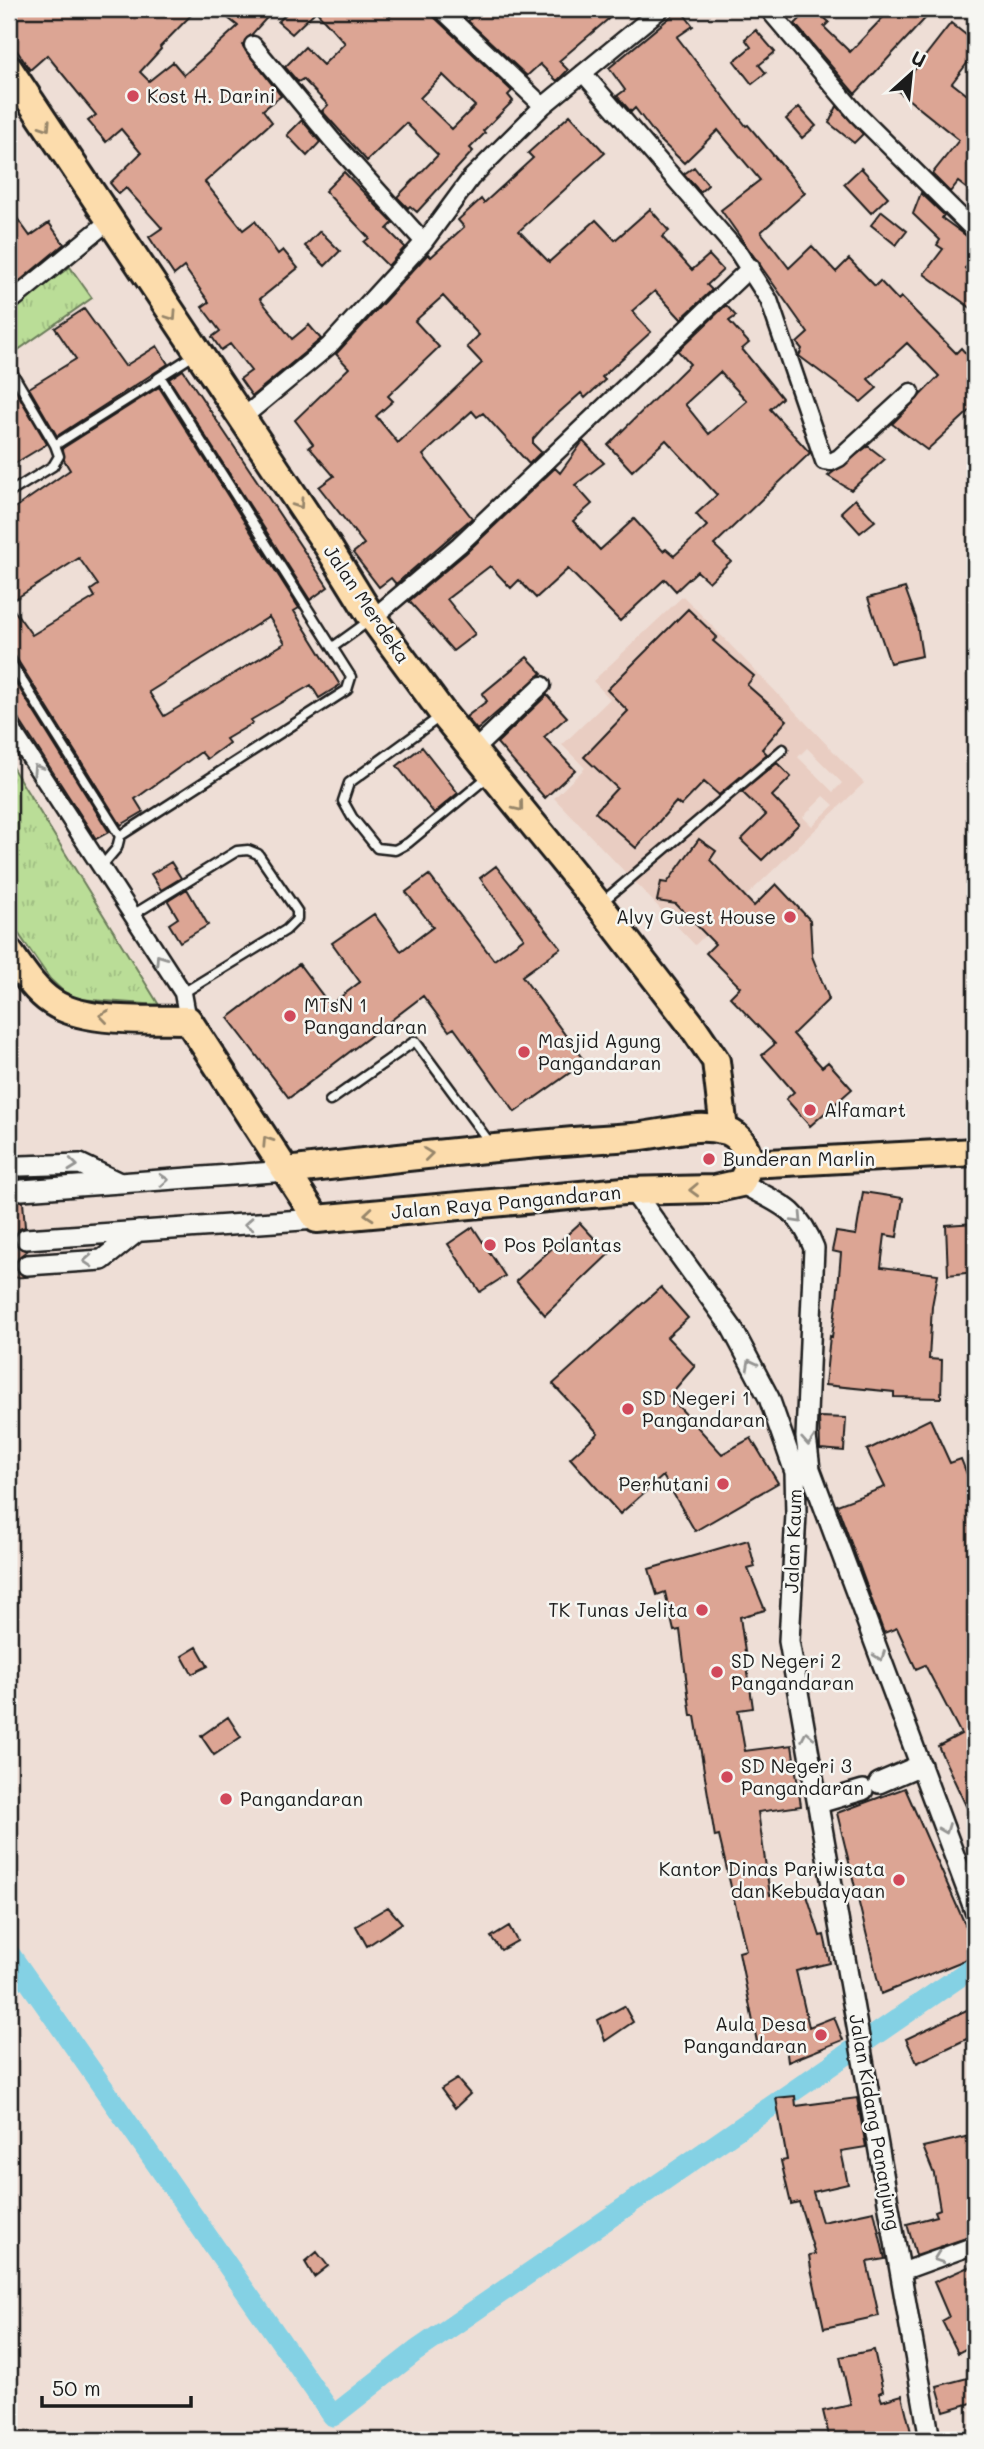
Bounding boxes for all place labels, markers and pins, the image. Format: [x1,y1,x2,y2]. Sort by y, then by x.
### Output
place label: Kost H. Darini [147,83,275,108]
marker: Kost H. Darini [125,88,141,104]
place label: Alvy Guest House [616,904,776,929]
marker: Alvy Guest House [782,909,798,925]
place label: MTsN 1 Pangandaran [304,992,427,1039]
marker: MTsN 1 Pangandaran [282,1008,298,1024]
place label: Masjid Agung Pangandaran [538,1028,661,1075]
marker: Masjid Agung Pangandaran [516,1044,532,1060]
place label: Alfamart [824,1097,906,1122]
marker: Alfamart [802,1102,818,1118]
place label: Bunderan Marlin [723,1146,875,1171]
marker: Bunderan Marlin [701,1151,717,1167]
place label: Pos Polantas [504,1232,622,1257]
marker: Pos Polantas [482,1237,498,1253]
place label: SD Negeri 1 Pangandaran [642,1385,765,1432]
marker: SD Negeri 1 Pangandaran [620,1401,636,1417]
place label: Perhutani [618,1471,709,1496]
marker: Perhutani [715,1476,731,1492]
place label: TK Tunas Jelita [548,1597,688,1622]
marker: TK Tunas Jelita [694,1602,710,1618]
place label: SD Negeri 2 Pangandaran [731,1648,854,1695]
marker: SD Negeri 2 Pangandaran [709,1664,725,1680]
place label: SD Negeri 3 Pangandaran [741,1753,864,1800]
marker: SD Negeri 3 Pangandaran [719,1769,735,1785]
place label: Pangandaran [240,1786,363,1811]
marker: Pangandaran [218,1791,234,1807]
place label: Kantor Dinas Pariwisata dan Kebudayaan [659,1856,885,1903]
marker: Kantor Dinas Pariwisata dan Kebudayaan [891,1872,907,1888]
place label: Aula Desa Pangandaran [684,2011,807,2058]
marker: Aula Desa Pangandaran [813,2027,829,2043]

